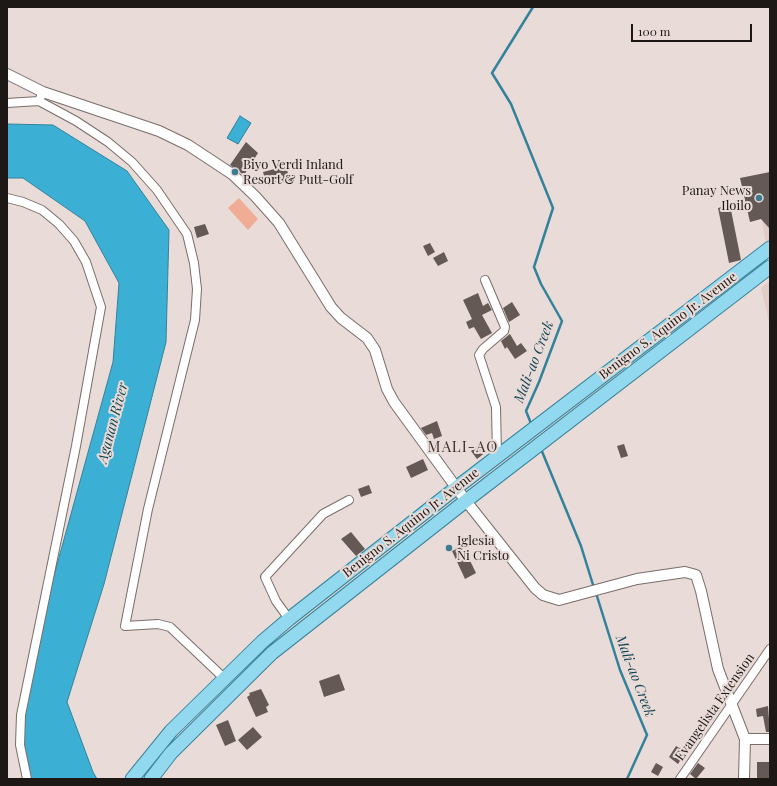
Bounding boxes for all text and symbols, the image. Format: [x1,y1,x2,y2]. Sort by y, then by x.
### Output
scale bar [633,16,754,42]
text: 100 m [638,23,670,39]
place label: Biyo Verdi Inland Resort & Putt-Golf [243,157,353,188]
marker: Biyo Verdi Inland Resort & Putt-Golf [230,167,240,177]
place label: Panay News Iloilo [682,183,751,214]
marker: Panay News Iloilo [754,193,764,203]
street label: Benigno S. Aquino Jr. Avenue [596,269,740,383]
water label: Mali-ao Creek [511,319,557,405]
water label: Aganan River [94,381,132,465]
district label: MALI-AO [428,438,498,456]
street label: Benigno S. Aquino Jr. Avenue [340,465,482,581]
place label: Iglesia Ni Cristo [457,533,509,564]
marker: Iglesia Ni Cristo [444,543,454,553]
water label: Mali-ao Creek [612,633,658,719]
street label: Evangelista Extension [672,650,758,764]

